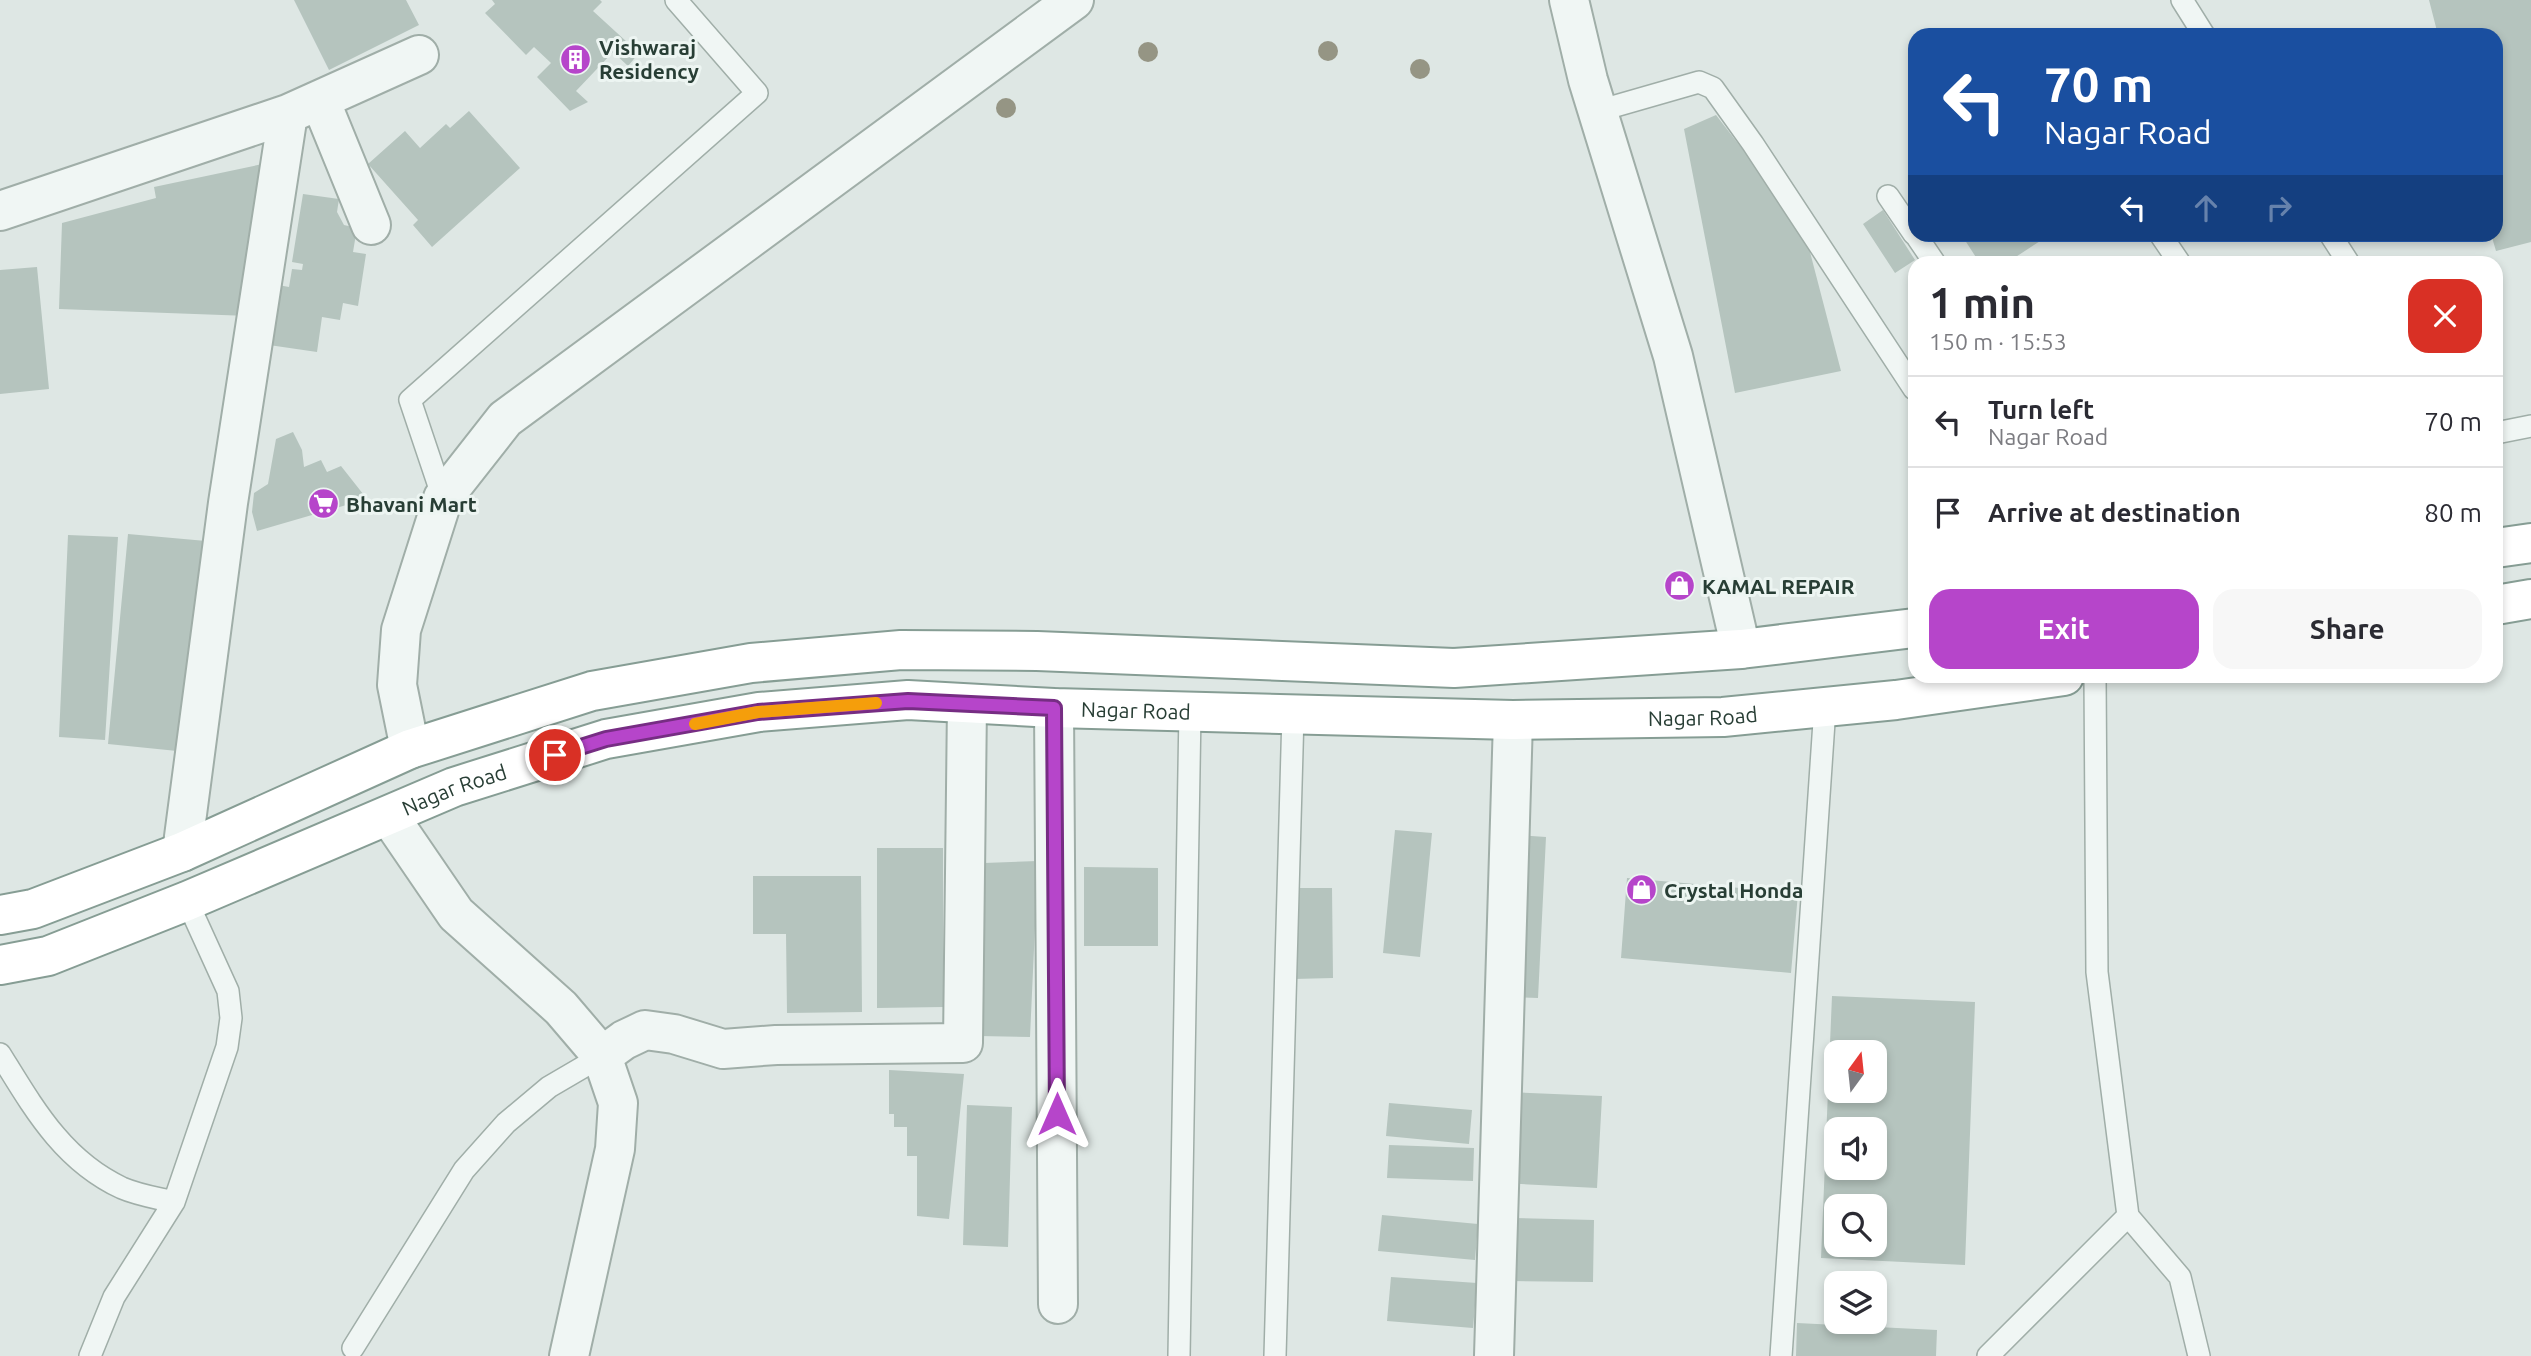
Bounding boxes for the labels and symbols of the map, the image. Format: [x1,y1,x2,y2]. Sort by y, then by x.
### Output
place label: Vishwaraj Residency [599,35,699,83]
building icon: Vishwaraj Residency [559,42,593,76]
supermarket icon: Bhavani Mart [306,487,340,521]
place label: Bhavani Mart [346,492,477,516]
shop icon: KAMAL REPAIR [1662,569,1696,603]
place label: KAMAL REPAIR [1702,574,1855,598]
street label: Nagar Road [1081,697,1191,724]
street label: Nagar Road [1648,702,1759,730]
pin [525,725,585,785]
street label: Nagar Road [398,759,509,820]
shop icon: Crystal Honda [1624,873,1658,907]
place label: Crystal Honda [1664,878,1803,902]
north arrow [1824,1040,1886,1102]
position arrow [1020,1077,1094,1151]

